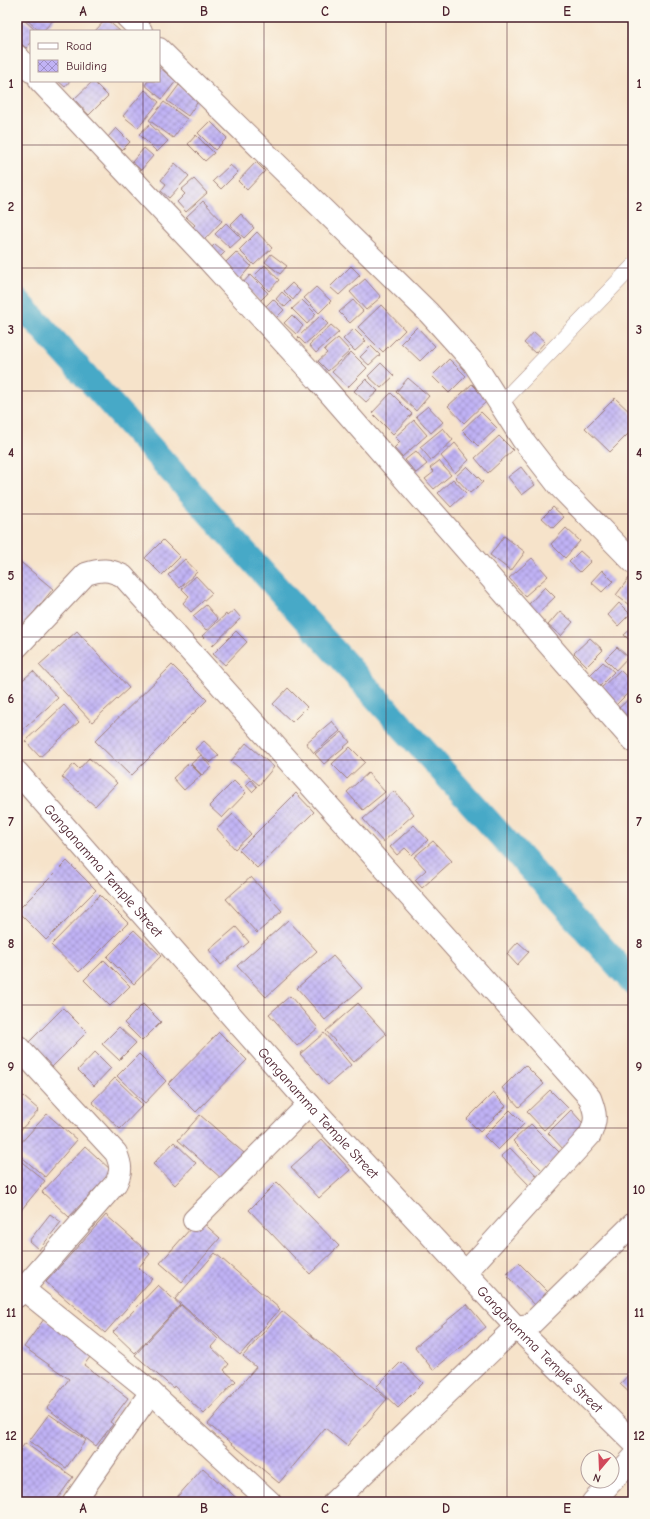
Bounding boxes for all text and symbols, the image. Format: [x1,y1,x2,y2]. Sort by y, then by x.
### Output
text: A [79,4,87,19]
text: B [200,4,208,19]
text: C [321,4,329,19]
text: D [442,4,450,19]
text: E [563,4,571,19]
legend [30,30,160,82]
text: Road [66,39,92,53]
text: Building [66,59,107,73]
text: 1 [8,76,14,91]
text: 1 [636,76,642,91]
text: 2 [8,199,14,214]
text: 2 [636,199,642,214]
text: 3 [8,322,14,337]
text: 3 [636,322,642,337]
text: 4 [8,445,14,460]
text: 4 [636,445,642,460]
text: 5 [8,568,15,583]
text: 5 [636,568,643,583]
text: 6 [8,691,15,706]
text: 6 [636,691,643,706]
street label: Ganganamma Temple Street [40,800,167,941]
text: 7 [8,814,14,829]
text: 7 [636,814,642,829]
text: 8 [8,936,14,951]
text: 8 [636,936,642,951]
street label: Ganganamma Temple Street [254,1044,383,1183]
text: 9 [8,1059,15,1074]
text: 9 [636,1059,643,1074]
text: 10 [5,1182,17,1197]
text: 10 [633,1182,645,1197]
street label: Ganganamma Temple Street [473,1282,607,1417]
text: 11 [6,1305,16,1320]
text: 11 [634,1305,644,1320]
text: 12 [5,1428,17,1443]
text: 12 [633,1428,645,1443]
north arrow [580,1449,620,1489]
text: N [591,1471,602,1485]
text: A [79,1501,87,1516]
text: B [200,1501,208,1516]
text: C [321,1501,329,1516]
text: D [442,1501,450,1516]
text: E [563,1501,571,1516]

